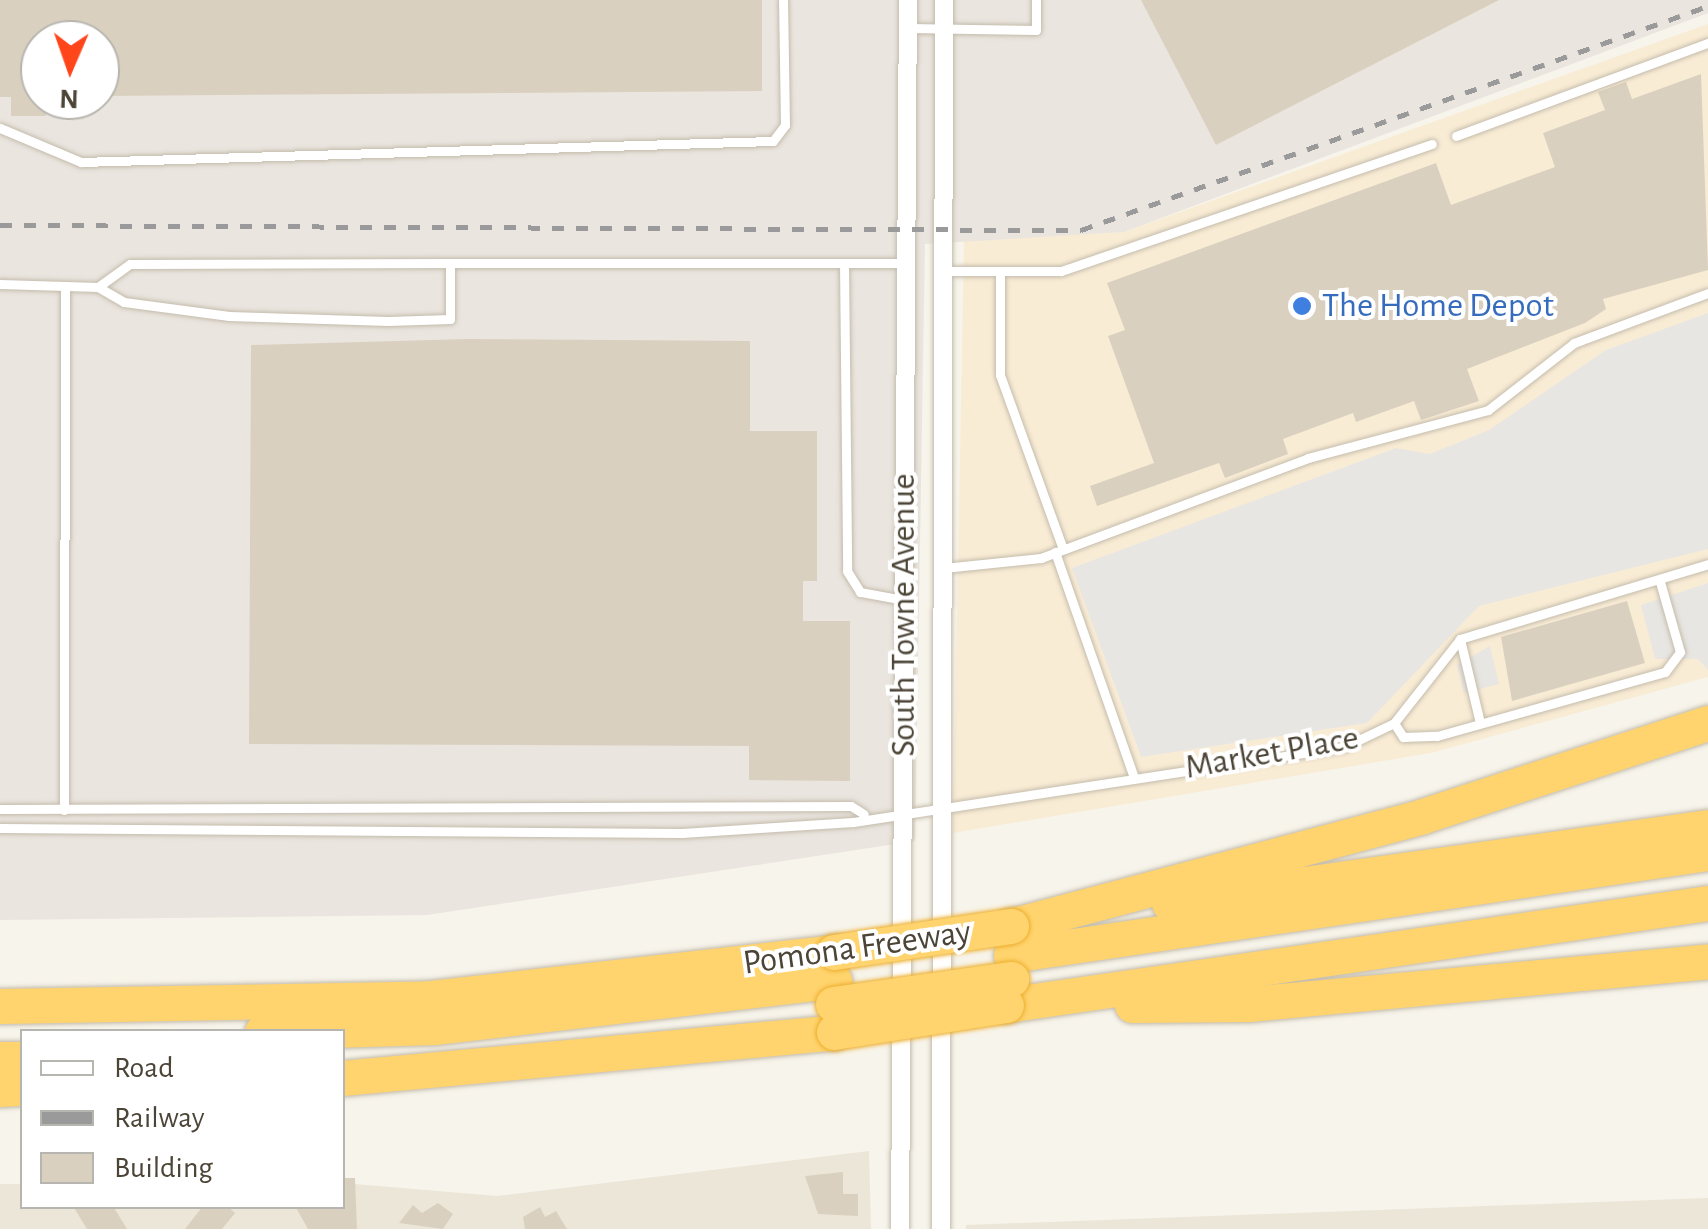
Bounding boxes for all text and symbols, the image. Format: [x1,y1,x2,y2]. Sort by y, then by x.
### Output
north arrow [20,20,120,120]
text: N [59,84,79,112]
place label: The Home Depot [1322,285,1554,327]
marker: The Home Depot [1291,295,1313,317]
street label: South Towne Avenue [883,473,925,757]
street label: Market Place [1182,717,1362,789]
street label: Pomona Freeway [740,911,974,985]
legend [20,1029,345,1209]
text: Road [114,1053,174,1083]
text: Railway [114,1103,205,1133]
text: Building [114,1153,213,1183]

